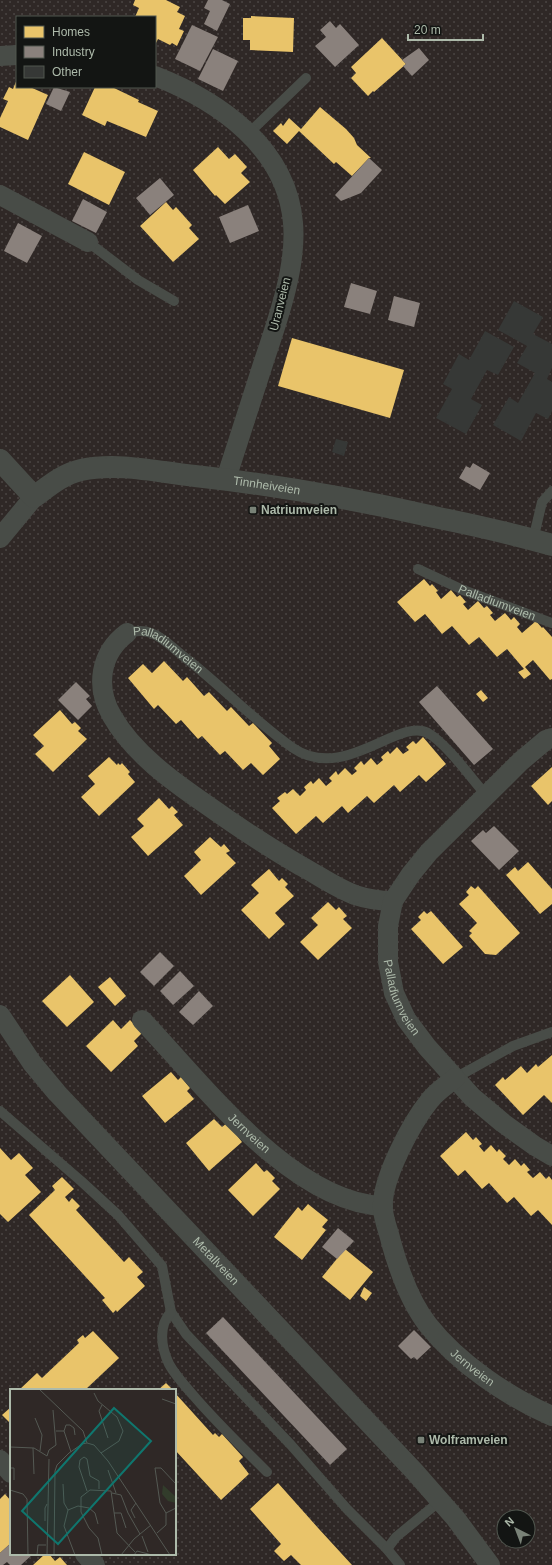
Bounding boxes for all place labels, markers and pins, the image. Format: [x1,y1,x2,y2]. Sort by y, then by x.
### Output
place label: Natriumveien [261,503,337,517]
marker: Natriumveien [248,505,258,515]
place label: Wolframveien [429,1433,507,1447]
marker: Wolframveien [416,1435,426,1445]

